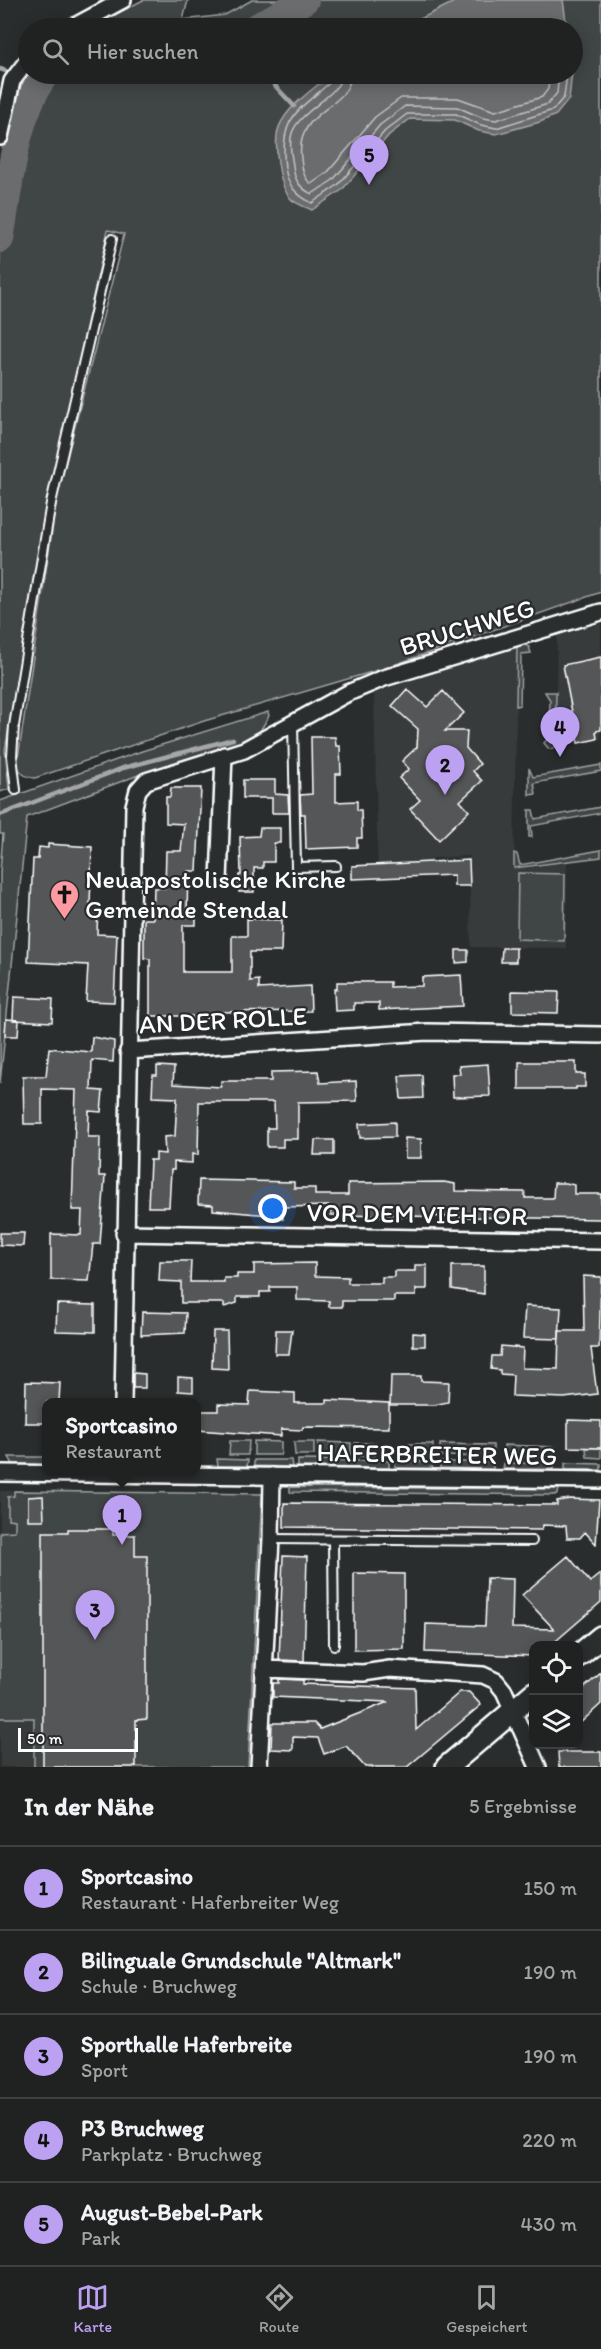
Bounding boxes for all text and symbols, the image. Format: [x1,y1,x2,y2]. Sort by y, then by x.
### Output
search box [18,18,583,84]
icon: search [39,35,72,68]
text: Hier suchen [87,38,198,65]
pin: 5 [350,136,388,185]
street label: BRUCHWEG [396,591,538,663]
pin: 4 [540,708,580,757]
pin: 2 [426,746,464,795]
place label: Neuapostolische Kirche Gemeinde Stendal [85,863,346,925]
church icon: Neuapostolische Kirche Gemeinde Stendal [48,878,80,920]
street label: AN DER ROLLE [138,1000,308,1040]
your location [258,1194,287,1223]
street label: VOR DEM VIEHTOR [306,1196,528,1232]
popup [42,1398,201,1476]
text: Sportcasino [65,1412,178,1439]
street label: HAFERBREITER WEG [316,1436,558,1472]
text: Restaurant [65,1439,161,1463]
pin: 1 [102,1496,142,1545]
pin: 3 [76,1590,115,1640]
map controls [529,1641,583,1749]
button: locate [529,1641,583,1695]
button: layers [529,1695,583,1749]
scale bar [18,1725,138,1752]
text: 50 m [27,1729,62,1748]
text: In der Nähe [24,1790,154,1822]
text: 5 Ergebnisse [469,1794,577,1818]
text: Sportcasino [81,1863,193,1890]
text: 1 [39,1876,48,1900]
text: 150 m [524,1876,577,1900]
text: Restaurant · Haferbreiter Weg [81,1890,339,1914]
text: Bilinguale Grundschule "Altmark" [81,1947,401,1974]
text: 2 [38,1960,49,1984]
text: 190 m [524,1960,577,1984]
text: Schule · Bruchweg [81,1974,237,1998]
text: Sporthalle Haferbreite [81,2031,292,2058]
text: 3 [38,2044,49,2068]
text: 190 m [524,2044,577,2068]
text: Sport [81,2058,128,2082]
text: P3 Bruchweg [81,2115,204,2142]
text: 4 [37,2128,50,2152]
text: 220 m [522,2128,577,2152]
text: Parkplatz · Bruchweg [81,2142,262,2166]
text: August-Bebel-Park [81,2199,263,2226]
text: 5 [38,2212,49,2236]
text: 430 m [520,2212,577,2236]
text: Park [81,2226,120,2250]
tab: Karte [74,2281,112,2336]
tab: Route [259,2281,299,2336]
tab: Gespeichert [446,2281,527,2336]

